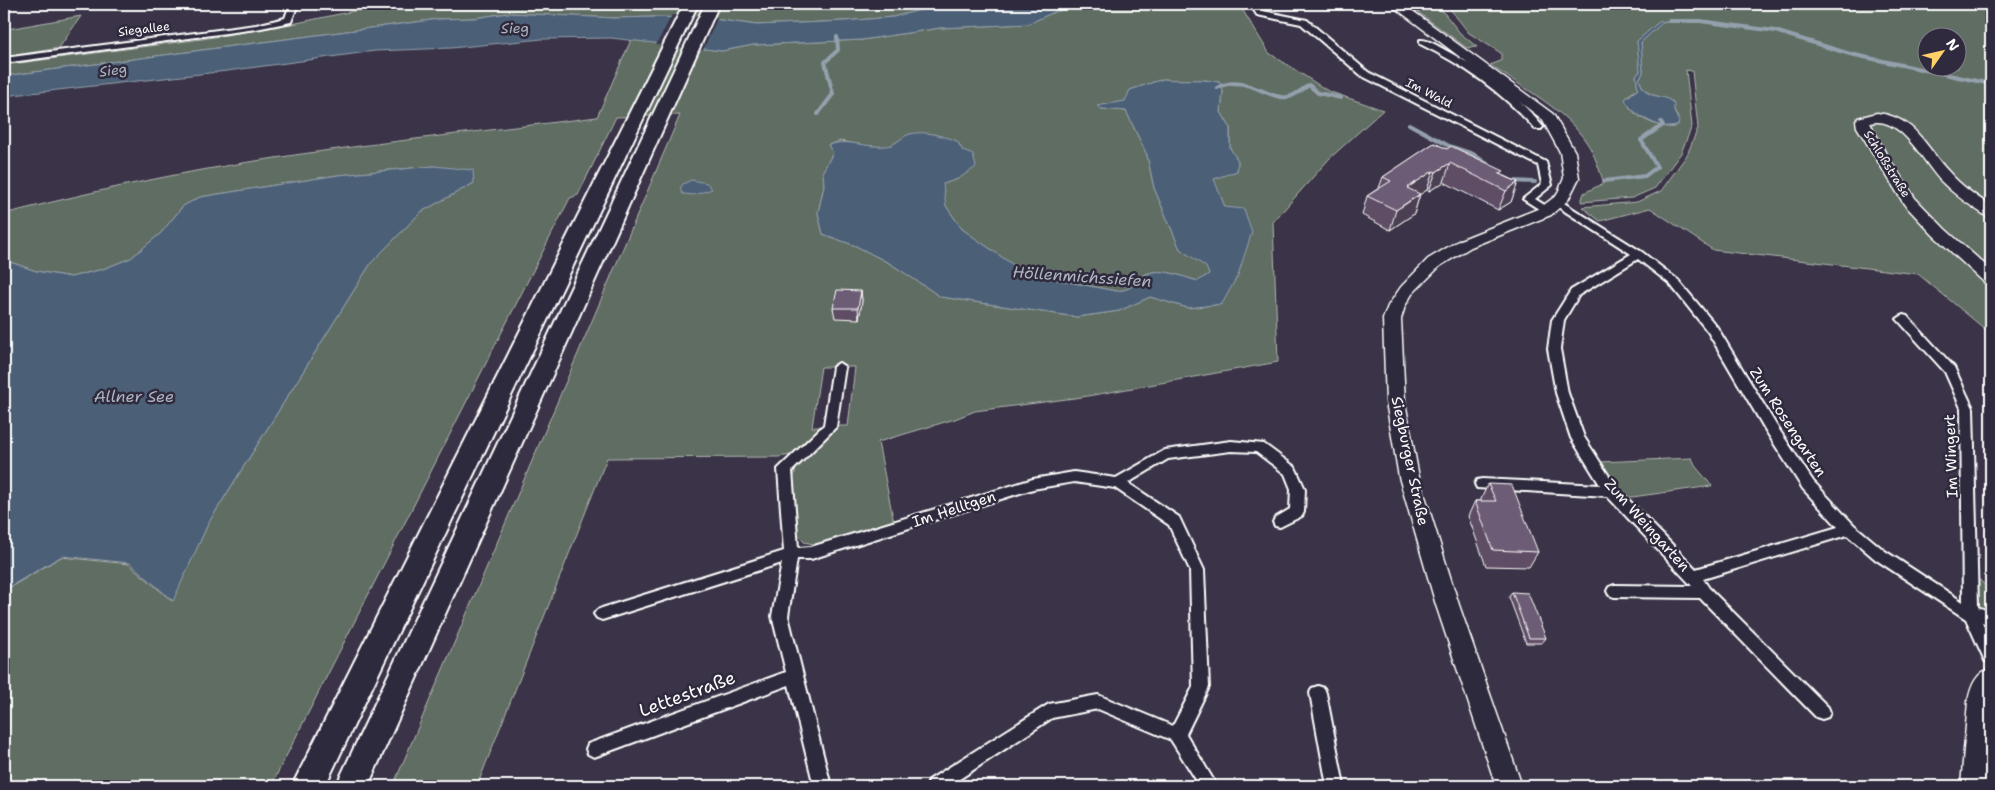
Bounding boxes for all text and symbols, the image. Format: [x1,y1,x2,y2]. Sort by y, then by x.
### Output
street label: Siegallee [117,18,171,40]
water label: Sieg [501,19,529,37]
north arrow [1918,28,1968,78]
text: N [1942,35,1963,54]
water label: Sieg [98,59,128,81]
street label: Im Wald [1403,74,1455,112]
street label: Schloßstraße [1860,127,1914,201]
water label: Höllenmichssiefen [1012,261,1152,292]
street label: Zum Rosengarten [1745,363,1831,481]
water label: Allner See [94,386,174,407]
street label: Siegburger Straße [1387,395,1433,527]
street label: Im Wingert [1940,414,1962,498]
street label: Zum Weingarten [1600,474,1694,576]
street label: Im Helltgen [910,486,998,532]
street label: Lettestraße [635,665,739,723]

